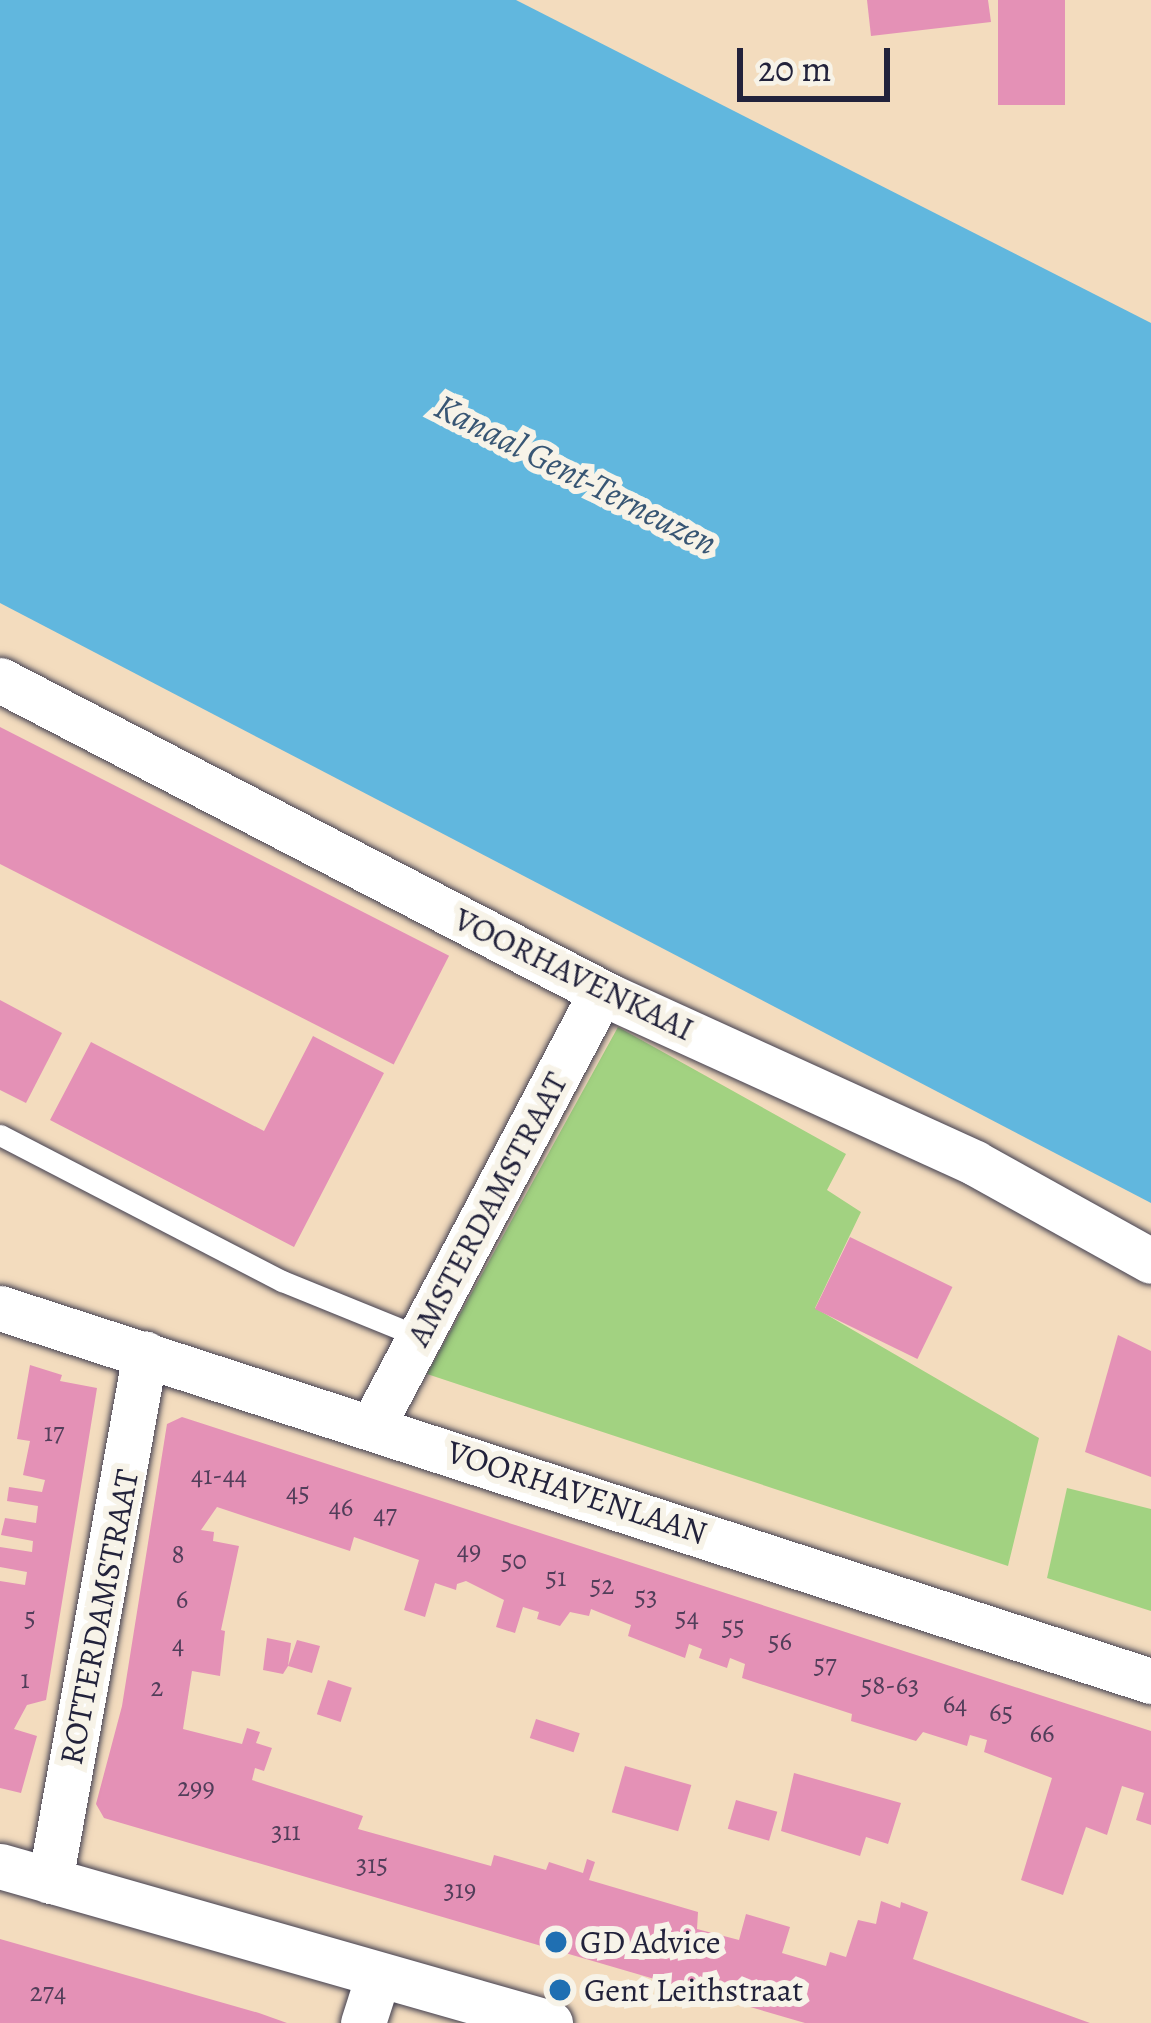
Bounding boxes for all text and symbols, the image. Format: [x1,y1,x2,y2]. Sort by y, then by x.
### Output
scale bar [743,24,896,98]
text: 20 m [758,44,831,93]
water label: Kanaal Gent-Terneuzen [428,384,724,564]
street label: VOORHAVENKAAI [448,899,700,1049]
street label: AMSTERDAMSTRAAT [398,1066,576,1352]
house number: 17 [44,1417,64,1449]
street label: VOORHAVENLAAN [442,1431,712,1553]
house number: 41-44 [191,1460,247,1492]
street label: ROTTERDAMSTRAAT [51,1466,147,1768]
house number: 45 [286,1477,310,1509]
house number: 46 [329,1492,353,1524]
house number: 47 [373,1499,397,1531]
house number: 49 [457,1535,481,1567]
house number: 8 [171,1539,185,1571]
house number: 50 [501,1545,527,1577]
house number: 51 [546,1562,566,1594]
house number: 52 [590,1570,614,1602]
house number: 53 [635,1581,657,1613]
house number: 6 [176,1584,188,1616]
house number: 5 [24,1602,36,1634]
house number: 54 [675,1602,699,1634]
house number: 55 [721,1611,745,1643]
house number: 56 [768,1626,792,1658]
house number: 4 [172,1629,184,1661]
house number: 57 [814,1649,836,1681]
house number: 1 [20,1664,30,1696]
house number: 58-63 [861,1670,919,1702]
house number: 2 [151,1672,163,1704]
house number: 64 [943,1689,967,1721]
house number: 65 [989,1697,1013,1729]
house number: 66 [1030,1718,1054,1750]
house number: 299 [177,1772,215,1804]
house number: 311 [271,1816,301,1848]
house number: 315 [356,1849,388,1881]
house number: 319 [444,1874,476,1906]
place label: GD Advice [580,1922,721,1962]
marker: GD Advice [543,1929,569,1955]
place label: Gent Leithstraat [584,1970,803,2010]
house number: 274 [30,1977,66,2009]
marker: Gent Leithstraat [547,1977,573,2003]

